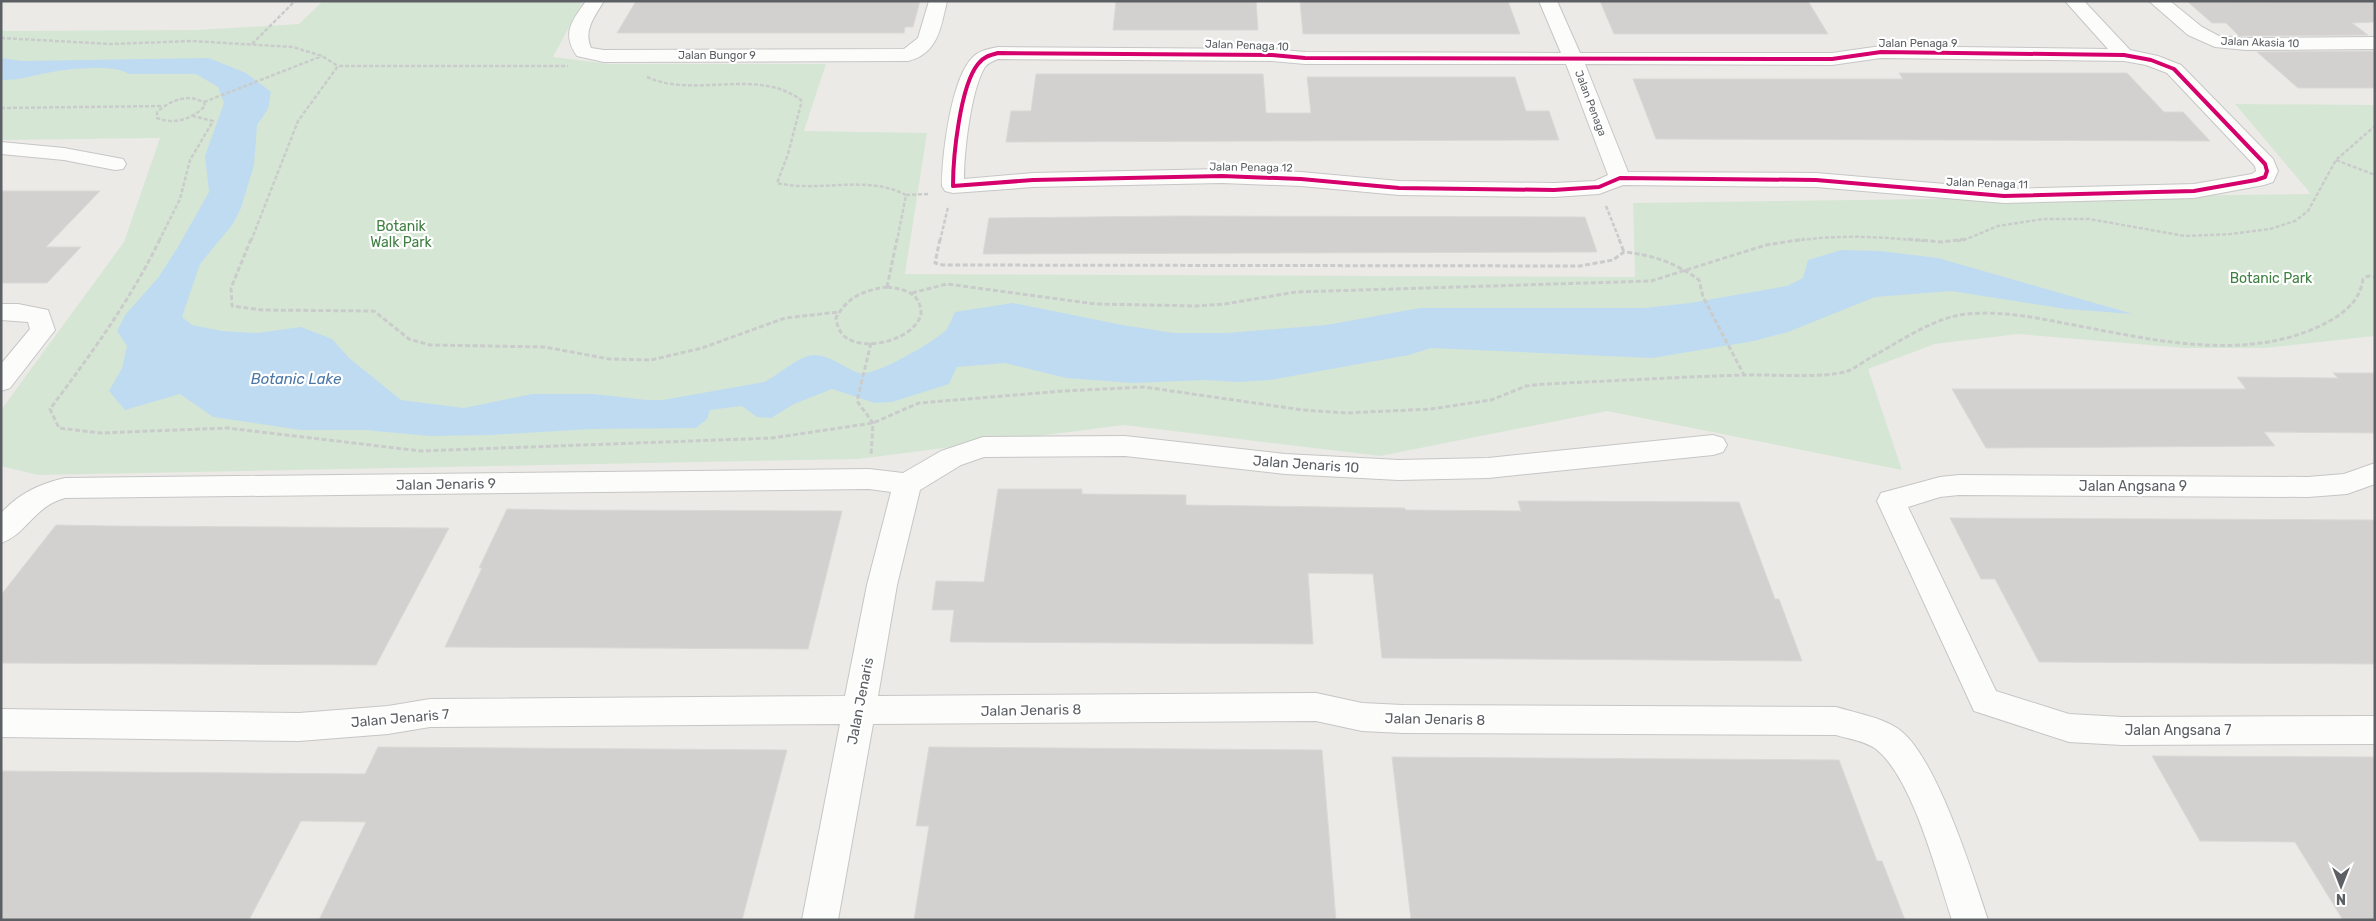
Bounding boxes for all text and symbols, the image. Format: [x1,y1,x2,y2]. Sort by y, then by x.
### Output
street label: Jalan Akasia 10 [2220,35,2299,50]
street label: Jalan Penaga 9 [1879,37,1957,50]
street label: Jalan Penaga 10 [1205,38,1289,53]
street label: Jalan Bungor 9 [678,49,756,62]
street label: Jalan Penaga [1572,68,1609,138]
street label: Jalan Penaga 12 [1209,160,1293,175]
street label: Jalan Penaga 11 [1946,176,2028,191]
park label: Botanik Walk Park [370,218,433,251]
park label: Botanic Park [2230,270,2313,287]
water label: Botanic Lake [251,370,342,388]
street label: Jalan Jenaris 10 [1252,452,1360,477]
street label: Jalan Jenaris 9 [396,475,496,494]
street label: Jalan Angsana 9 [2079,478,2187,495]
street label: Jalan Jenaris [844,656,877,746]
street label: Jalan Jenaris 8 [981,701,1082,720]
street label: Jalan Jenaris 7 [350,706,450,731]
street label: Jalan Jenaris 8 [1384,710,1486,729]
street label: Jalan Angsana 7 [2124,722,2232,739]
north arrow [2316,861,2366,911]
text: N [2336,890,2346,907]

